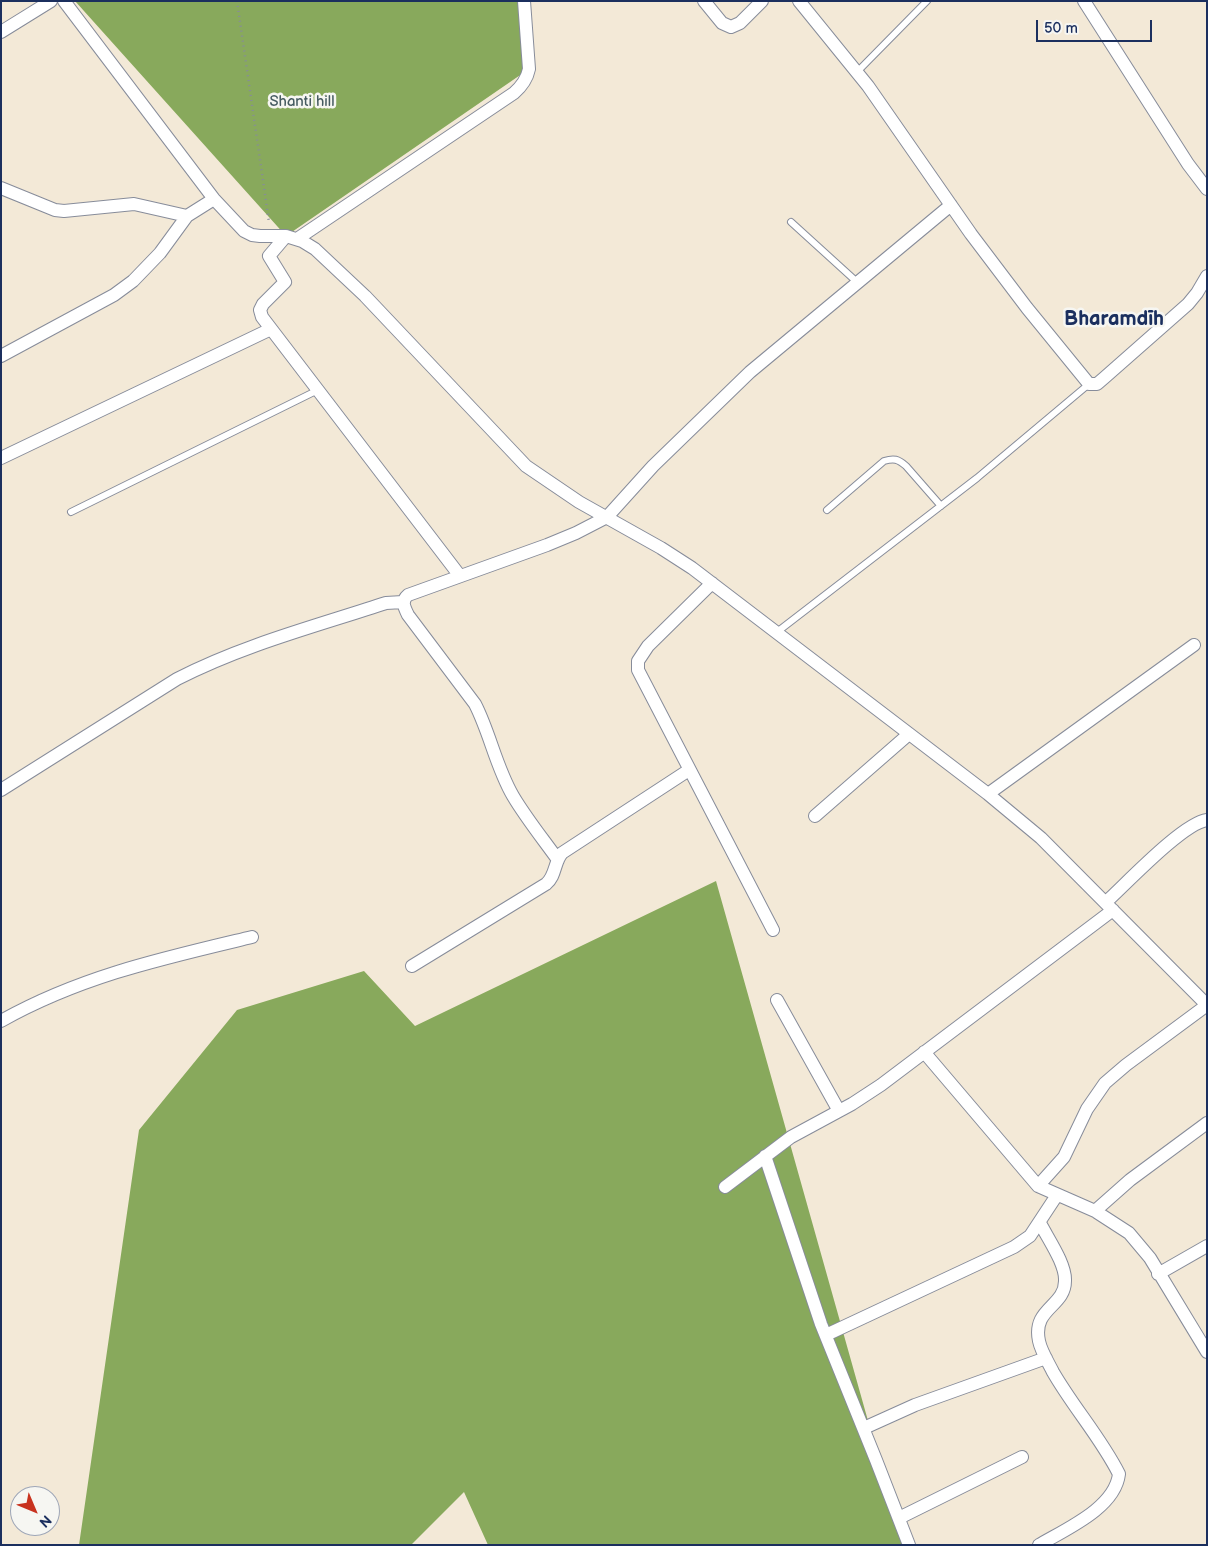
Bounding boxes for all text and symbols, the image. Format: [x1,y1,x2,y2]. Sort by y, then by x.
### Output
scale bar [1038,10,1154,42]
text: 50 m [1044,19,1078,38]
park label: Shanti hill [270,93,334,111]
district label: Bharamdīh [1064,308,1164,332]
north arrow [10,1486,60,1536]
text: N [36,1512,55,1531]

